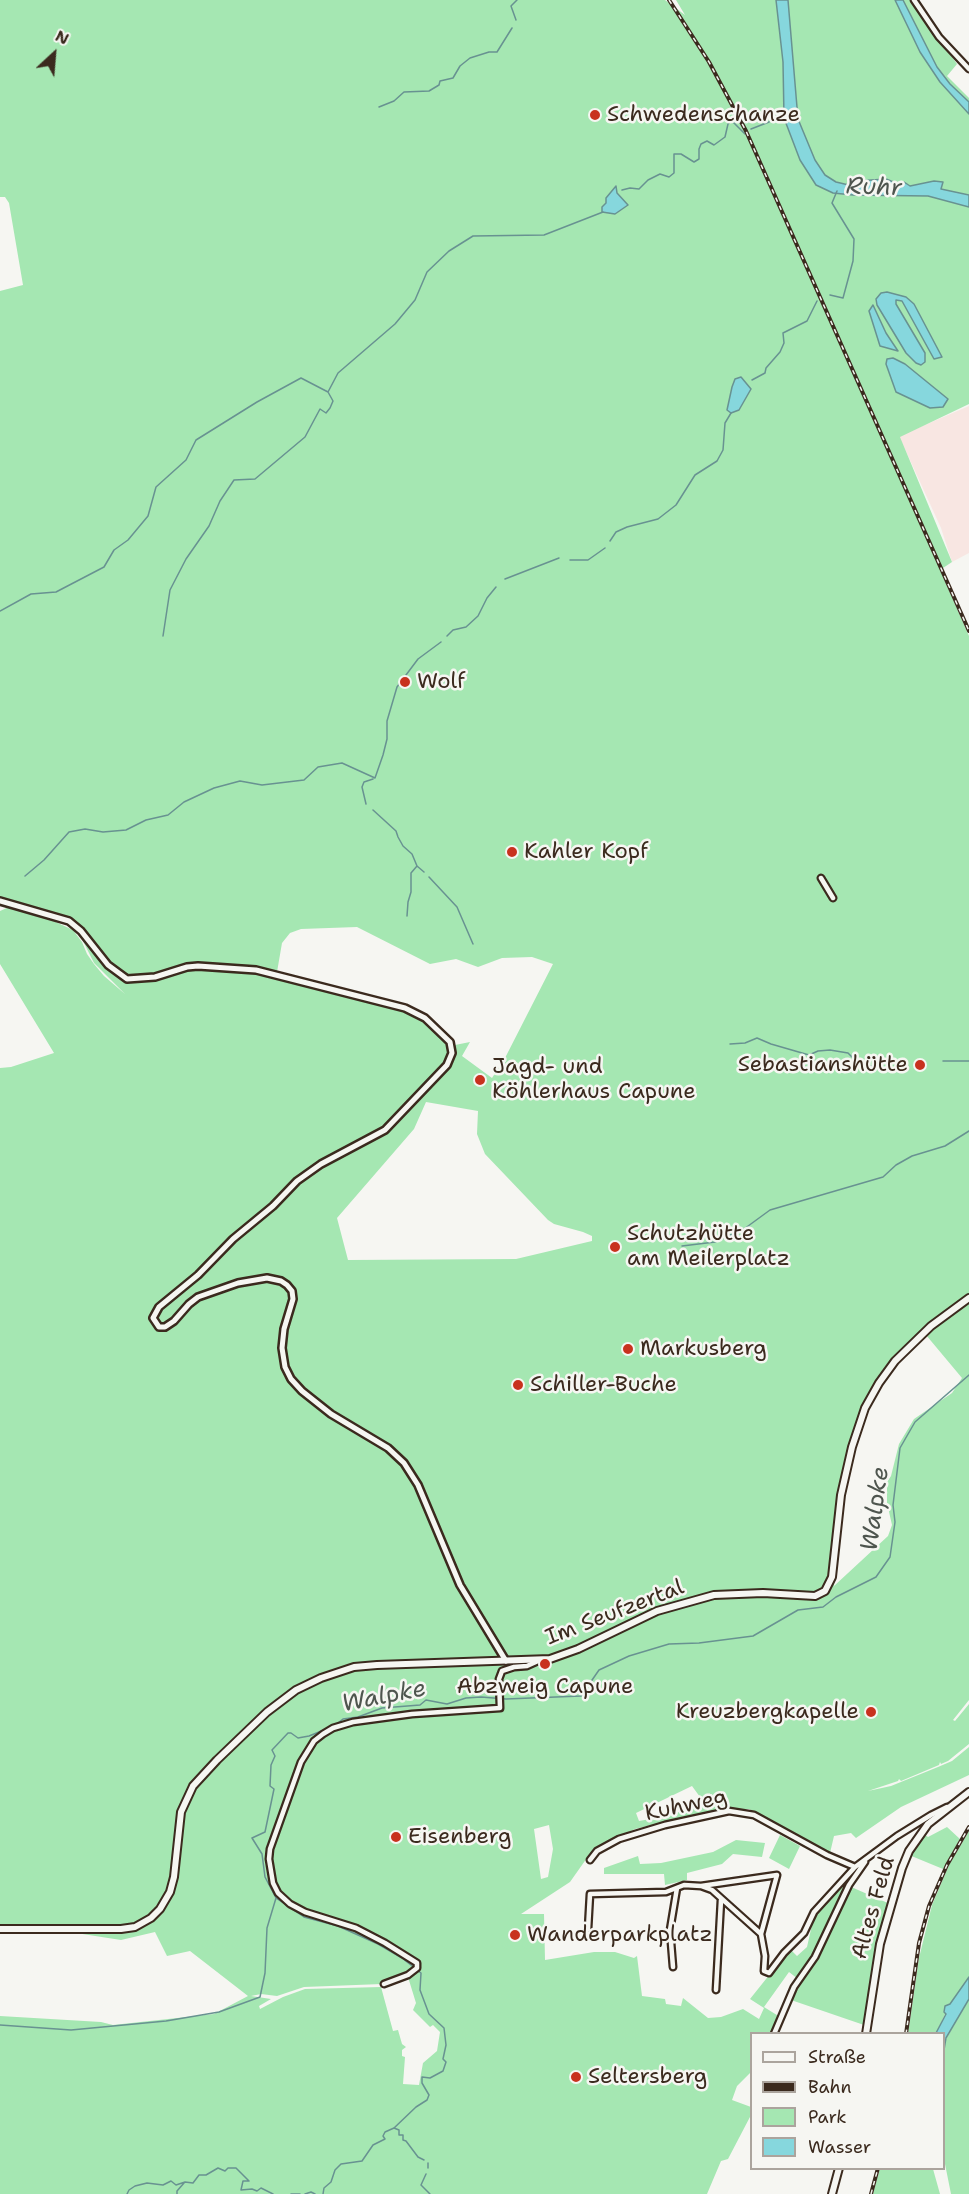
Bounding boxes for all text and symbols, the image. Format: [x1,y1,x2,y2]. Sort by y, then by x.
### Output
north arrow [24,24,84,84]
text: N [52,25,72,50]
place label: Schwedenschanze [607,102,800,128]
marker: Schwedenschanze [588,108,602,122]
water label: Ruhr [846,173,902,203]
place label: Wolf [417,669,465,695]
marker: Wolf [398,675,412,689]
place label: Kahler Kopf [524,839,648,865]
marker: Kahler Kopf [505,845,519,859]
place label: Sebastianshütte [738,1052,908,1078]
place label: Jagd- und Köhlerhaus Capune [492,1054,696,1106]
marker: Sebastianshütte [913,1058,927,1072]
marker: Jagd- und Köhlerhaus Capune [473,1073,487,1087]
place label: Schutzhütte am Meilerplatz [627,1221,790,1272]
marker: Schutzhütte am Meilerplatz [608,1240,622,1254]
place label: Markusberg [640,1336,767,1362]
marker: Markusberg [621,1342,635,1356]
place label: Schiller-Buche [530,1372,677,1398]
marker: Schiller-Buche [511,1378,525,1392]
water label: Walpke [856,1465,896,1553]
street label: Im Seufzertal [542,1574,688,1652]
marker: Abzweig Capune [538,1657,552,1671]
place label: Abzweig Capune [457,1674,633,1700]
water label: Walpke [340,1675,428,1719]
place label: Kreuzbergkapelle [676,1699,859,1725]
marker: Kreuzbergkapelle [864,1705,878,1719]
street label: Kuhweg [642,1784,730,1828]
place label: Eisenberg [408,1824,511,1850]
marker: Eisenberg [389,1830,403,1844]
street label: Altes Feld [847,1854,901,1962]
place label: Wanderparkplatz [527,1922,713,1948]
marker: Wanderparkplatz [508,1928,522,1942]
legend [750,2032,945,2170]
text: Straße [808,2045,866,2069]
place label: Seltersberg [588,2064,707,2090]
marker: Seltersberg [569,2070,583,2084]
text: Bahn [808,2075,852,2099]
text: Park [808,2105,847,2129]
text: Wasser [808,2135,871,2159]

